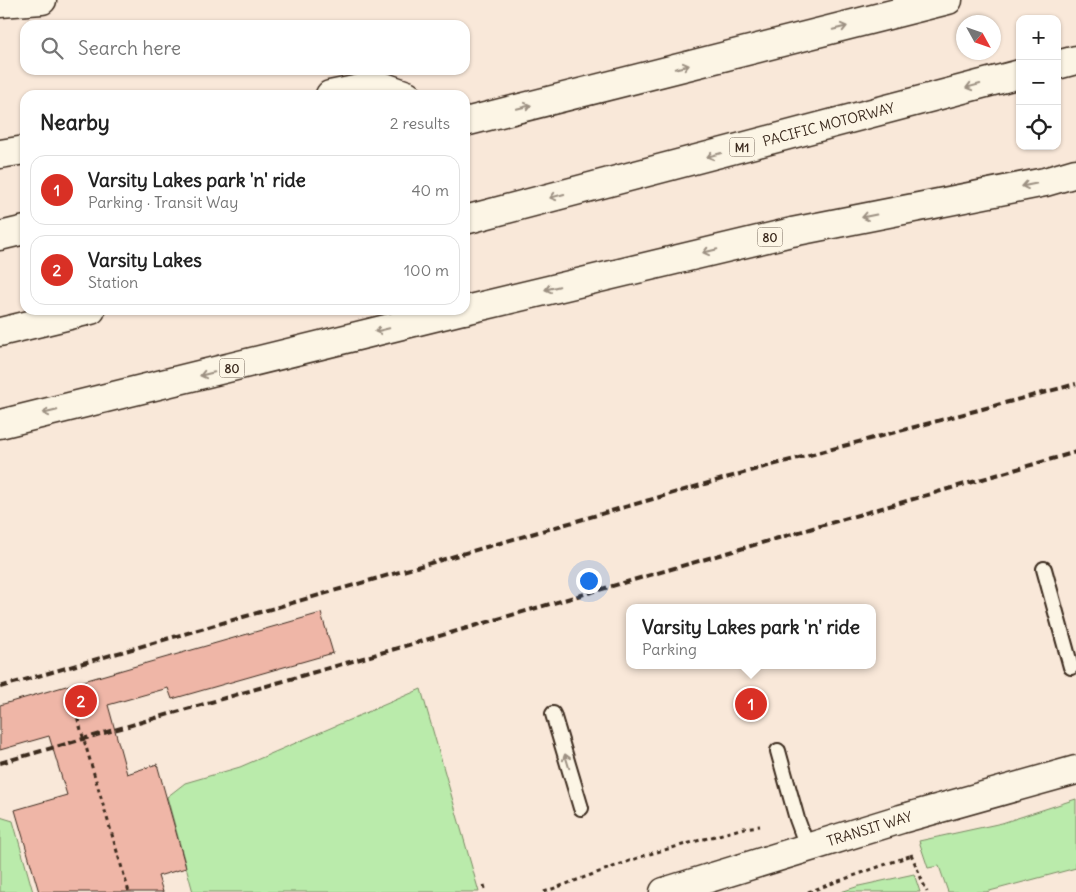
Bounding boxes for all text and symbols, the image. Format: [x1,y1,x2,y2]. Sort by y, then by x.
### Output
north arrow [956,15,1001,60]
map controls [1016,15,1061,150]
button: + [1016,15,1061,60]
search box [20,20,470,75]
one-way arrow [831,22,847,32]
icon: search [38,34,66,62]
text: Search here [78,36,181,60]
button: − [1016,60,1061,105]
one-way arrow [674,62,690,72]
one-way arrow [965,82,981,92]
street label: PACIFIC MOTORWAY [761,98,897,150]
one-way arrow [516,102,532,111]
button: locate [1016,105,1061,150]
text: Nearby [40,109,110,136]
text: 2 results [390,113,450,133]
road number: M1 [730,138,754,156]
one-way arrow [706,150,722,160]
text: Varsity Lakes park 'n' ride [88,168,306,192]
text: 1 [54,180,60,200]
text: 40 m [411,180,449,200]
one-way arrow [1021,180,1037,190]
text: Parking · Transit Way [88,192,238,212]
one-way arrow [549,192,565,201]
one-way arrow [862,212,878,222]
road number: 80 [758,228,782,246]
one-way arrow [703,247,719,256]
text: Varsity Lakes [88,248,202,272]
text: 2 [53,260,61,280]
text: 100 m [404,260,449,280]
text: Station [88,272,138,292]
one-way arrow [545,284,561,293]
one-way arrow [375,326,391,335]
road number: 80 [220,358,244,378]
one-way arrow [200,370,216,379]
one-way arrow [42,408,58,417]
your location [576,568,602,594]
popup [626,604,876,669]
text: Varsity Lakes park 'n' ride [642,615,860,639]
text: Parking [642,639,697,659]
pin: 2 [65,682,97,720]
pin: 1 [735,685,767,723]
one-way arrow [561,754,571,770]
street label: TRANSIT WAY [825,807,914,850]

